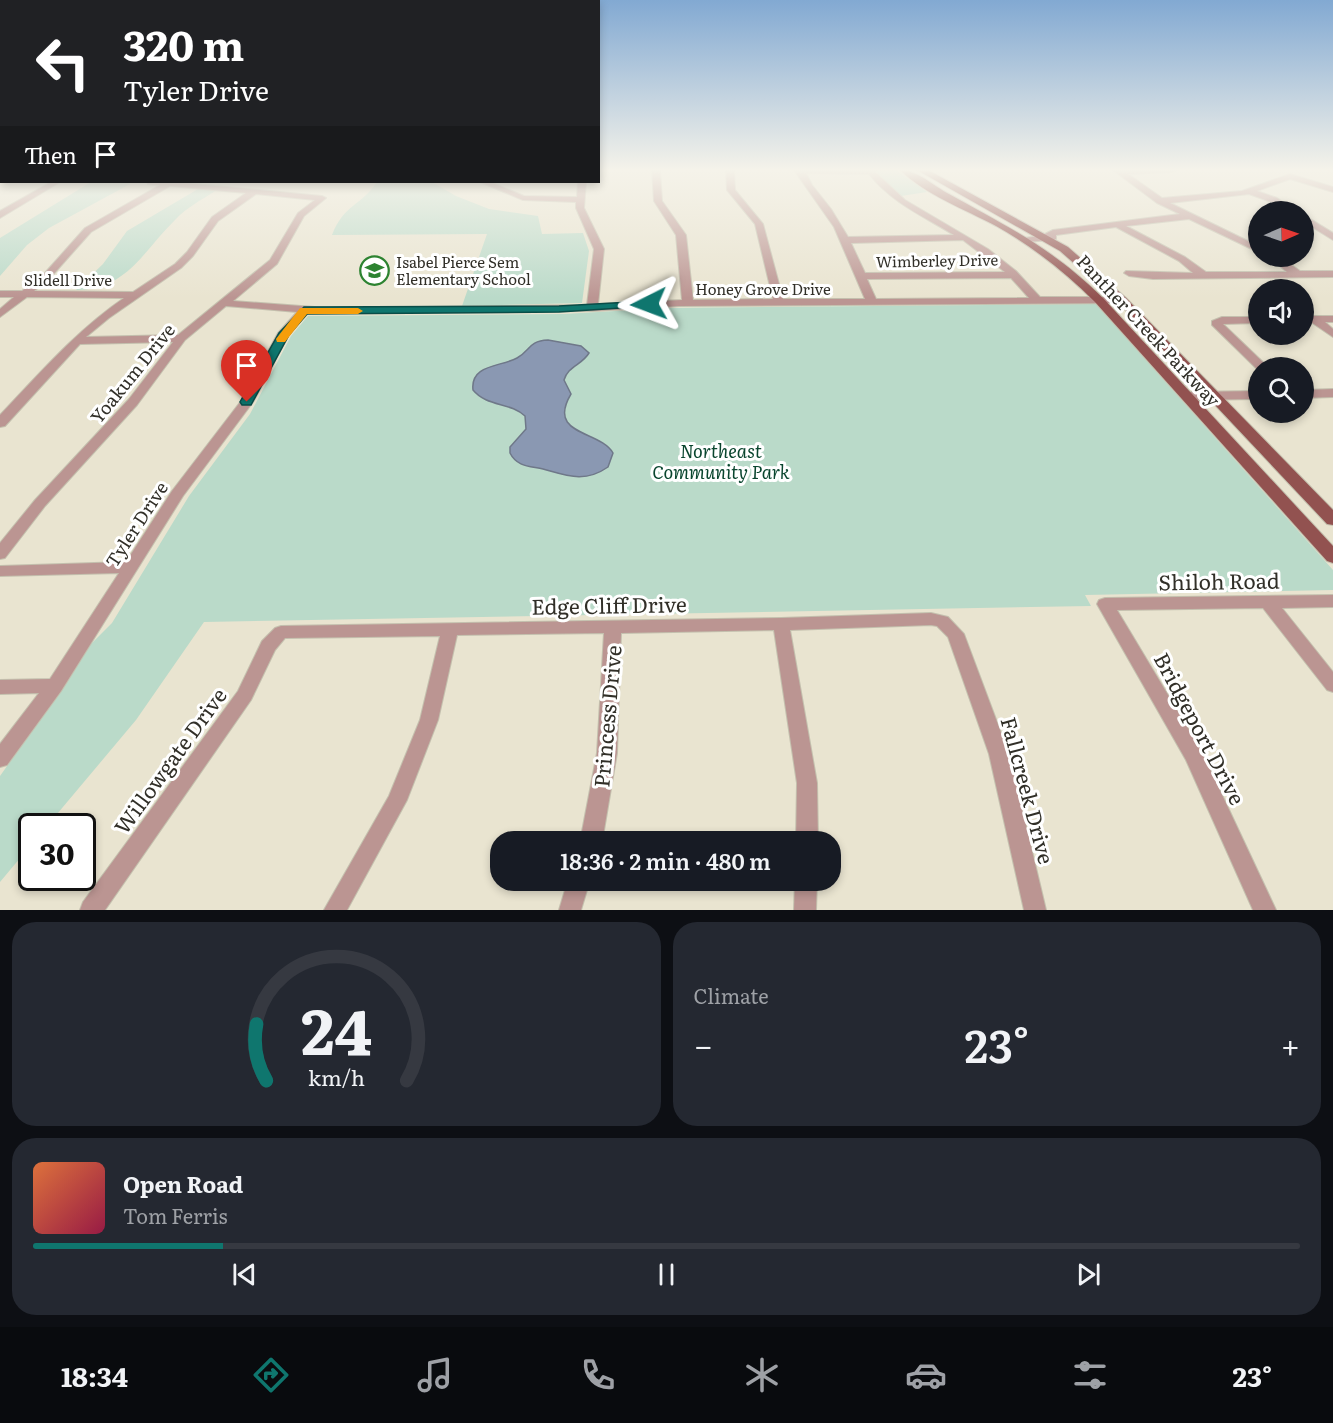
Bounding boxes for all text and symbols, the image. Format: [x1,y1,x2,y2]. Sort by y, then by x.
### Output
text: 320 m [123,12,244,74]
icon: left [24,24,102,102]
text: Tyler Drive [123,69,269,109]
text: Then [24,138,77,171]
icon: arrive [89,138,122,171]
north arrow [1248,201,1314,267]
map controls [1248,201,1314,423]
street label: Wimberley Drive [876,247,998,273]
street label: Panther Creek Parkway [1071,248,1227,413]
place label: Isabel Pierce Sem Elementary School [396,250,531,290]
school or university icon: Isabel Pierce Sem Elementary School [359,254,391,286]
street label: Slidell Drive [24,268,112,291]
position arrow [617,272,681,336]
street label: Honey Grove Drive [695,277,831,300]
button: sound [1248,279,1314,345]
street label: Yoakum Drive [83,317,181,429]
pin [221,340,272,402]
icon: arrive [230,349,263,382]
button: search [1248,357,1314,423]
park label: Northeast Community Park [652,437,790,485]
street label: Tyler Drive [98,476,174,572]
street label: Shiloh Road [1158,563,1280,597]
street label: Edge Cliff Drive [531,587,687,621]
street label: Princess Drive [584,643,628,788]
street label: Bridgeport Drive [1148,646,1254,810]
street label: Willowgate Drive [105,680,233,840]
street label: Fallcreek Drive [994,713,1064,867]
speed limit sign: 30 [18,813,96,891]
text: 18:36 · 2 min · 480 m [560,844,771,877]
text: Climate [694,980,769,1010]
text: 24 [301,982,372,1074]
text: 23° [965,1010,1029,1077]
text: − [694,1019,713,1068]
text: + [1281,1019,1300,1068]
text: km/h [308,1061,365,1093]
text: Open Road [123,1167,243,1200]
text: Tom Ferris [123,1200,228,1230]
icon: previous [228,1258,261,1291]
icon: pause [650,1258,683,1291]
icon: next [1072,1258,1105,1291]
icon: directions [250,1354,292,1396]
icon: music [414,1354,456,1396]
icon: phone [577,1354,619,1396]
icon: climate [741,1354,783,1396]
icon: car [905,1354,947,1396]
icon: filters [1069,1354,1111,1396]
text: 18:34 [61,1355,128,1395]
text: 23° [1232,1355,1272,1395]

